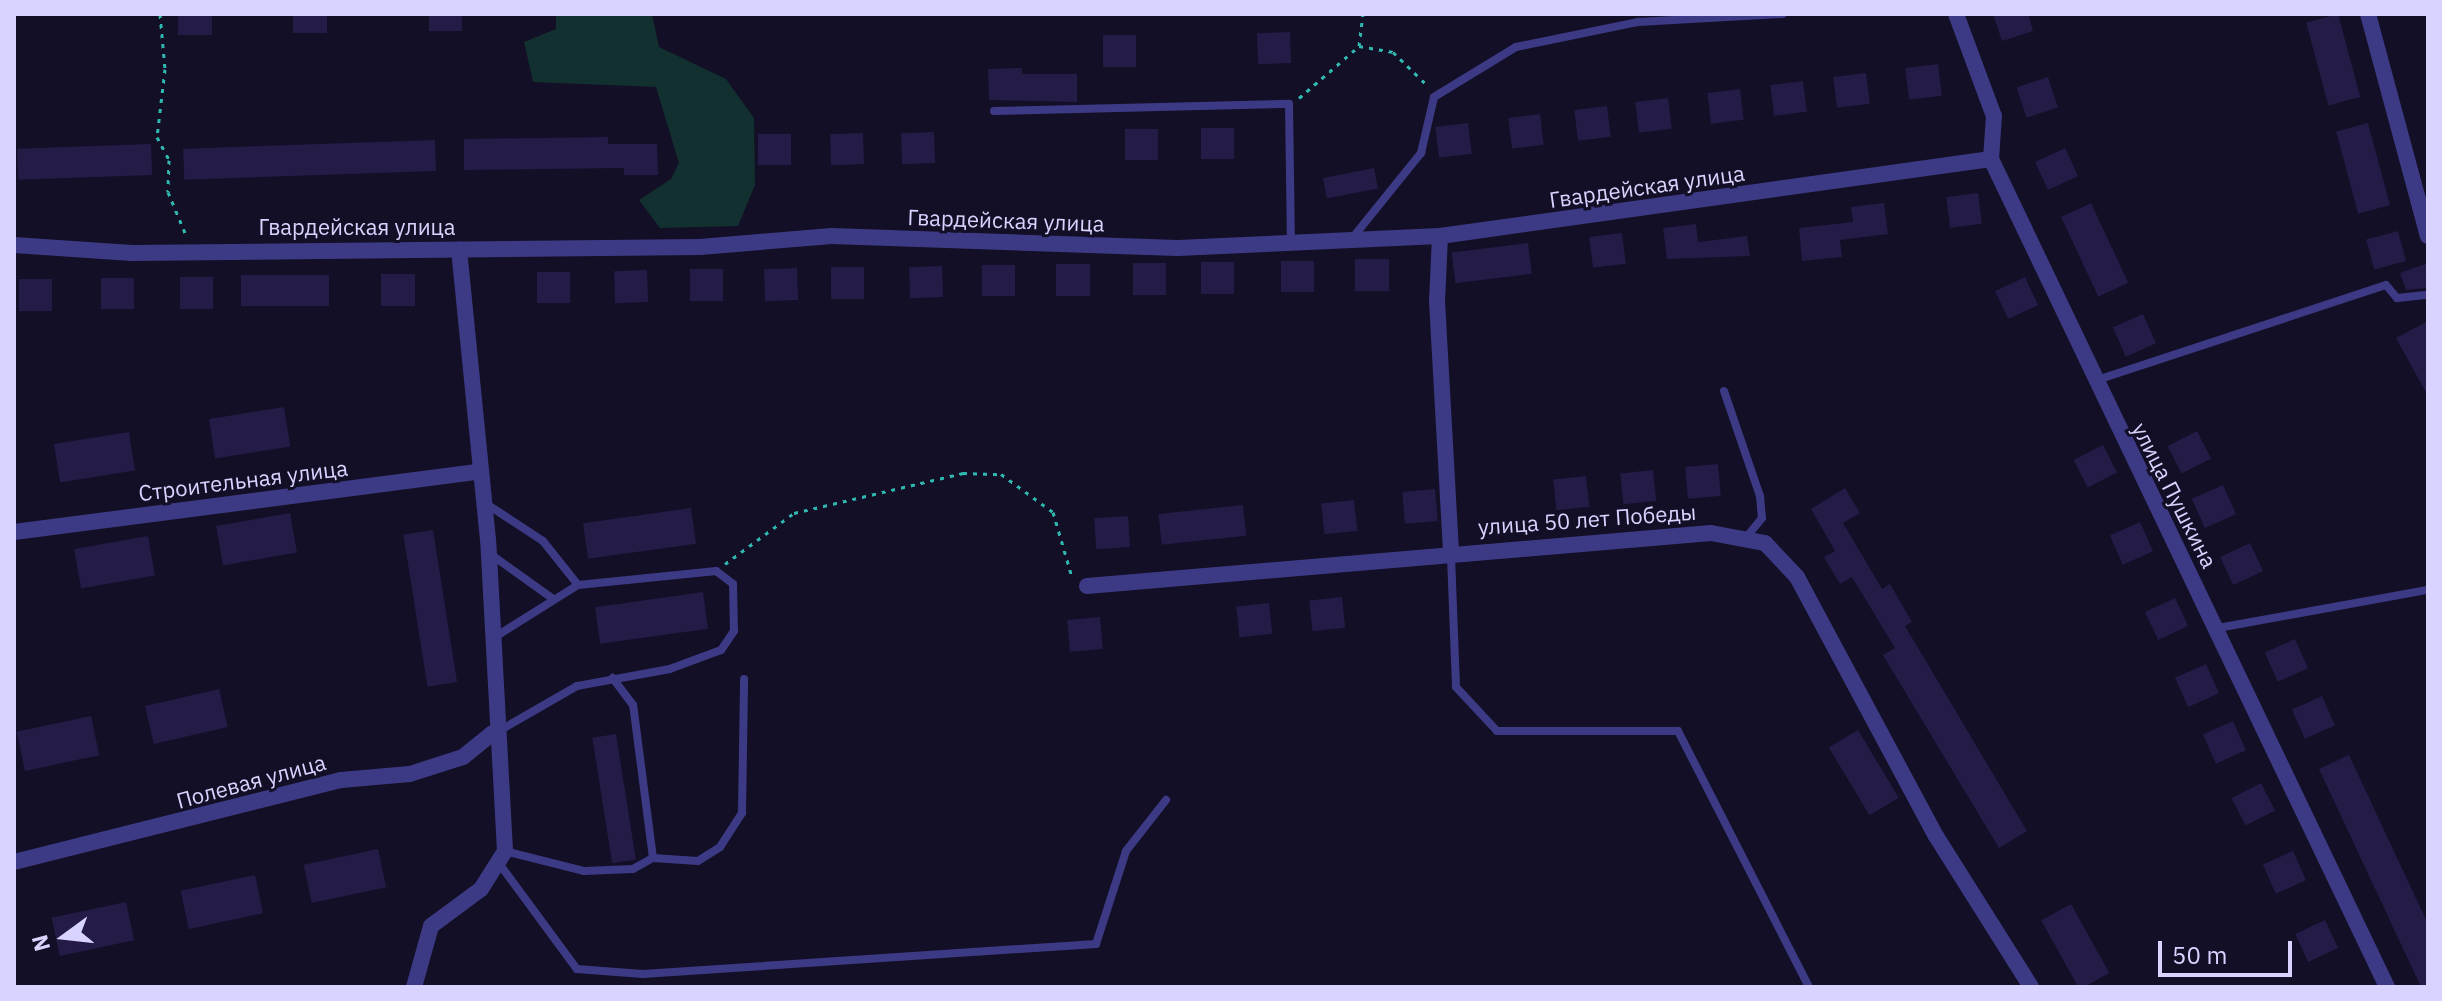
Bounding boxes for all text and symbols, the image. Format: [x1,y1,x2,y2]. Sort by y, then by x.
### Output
street label: Гвардейская улица [1548,159,1746,213]
street label: Гвардейская улица [907,203,1105,237]
street label: Гвардейская улица [258,214,456,240]
street label: улица Пушкина [2127,418,2223,572]
street label: Строительная улица [137,454,349,506]
street label: улица 50 лет Победы [1477,498,1697,540]
street label: Полевая улица [173,748,329,814]
north arrow [24,897,104,977]
scale bar [2162,925,2296,975]
text: N [24,932,56,955]
text: 50 m [2172,939,2227,971]

